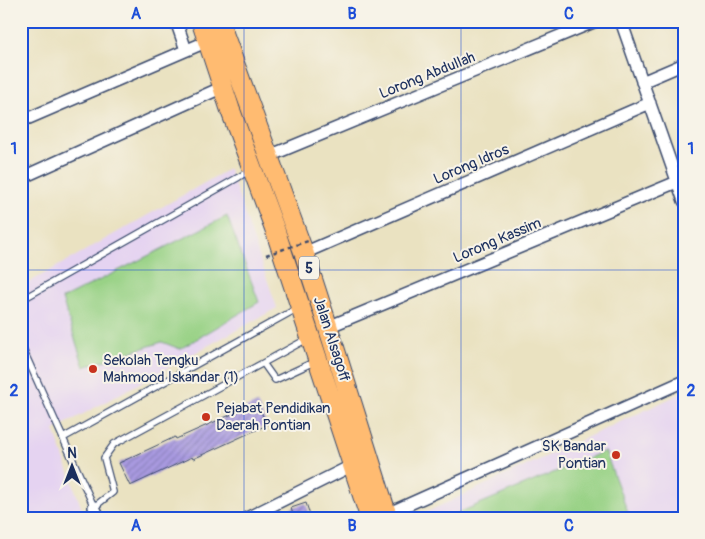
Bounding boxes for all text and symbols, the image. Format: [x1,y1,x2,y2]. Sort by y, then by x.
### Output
text: A [131,4,142,24]
text: B [347,4,357,24]
text: C [564,4,574,24]
street label: Lorong Abdullah [376,48,478,103]
text: 1 [11,139,17,159]
text: 1 [688,139,694,159]
street label: Lorong Idros [431,140,512,189]
street label: Lorong Kassim [450,213,544,268]
road number: 5 [299,256,319,280]
street label: Jalan Alsagoff [309,294,354,384]
place label: Sekolah Tengku Mahmood Iskandar (1) [103,351,239,387]
marker: Sekolah Tengku Mahmood Iskandar (1) [87,363,99,375]
text: 2 [10,381,19,401]
text: 2 [687,381,696,401]
place label: Pejabat Pendidikan Daerah Pontian [216,399,330,435]
marker: Pejabat Pendidikan Daerah Pontian [200,411,212,423]
place label: SK Bandar Pontian [542,437,607,473]
north arrow [48,442,98,492]
text: N [67,445,77,462]
marker: SK Bandar Pontian [610,449,622,461]
text: A [131,516,142,536]
text: B [347,516,357,536]
text: C [564,516,574,536]

